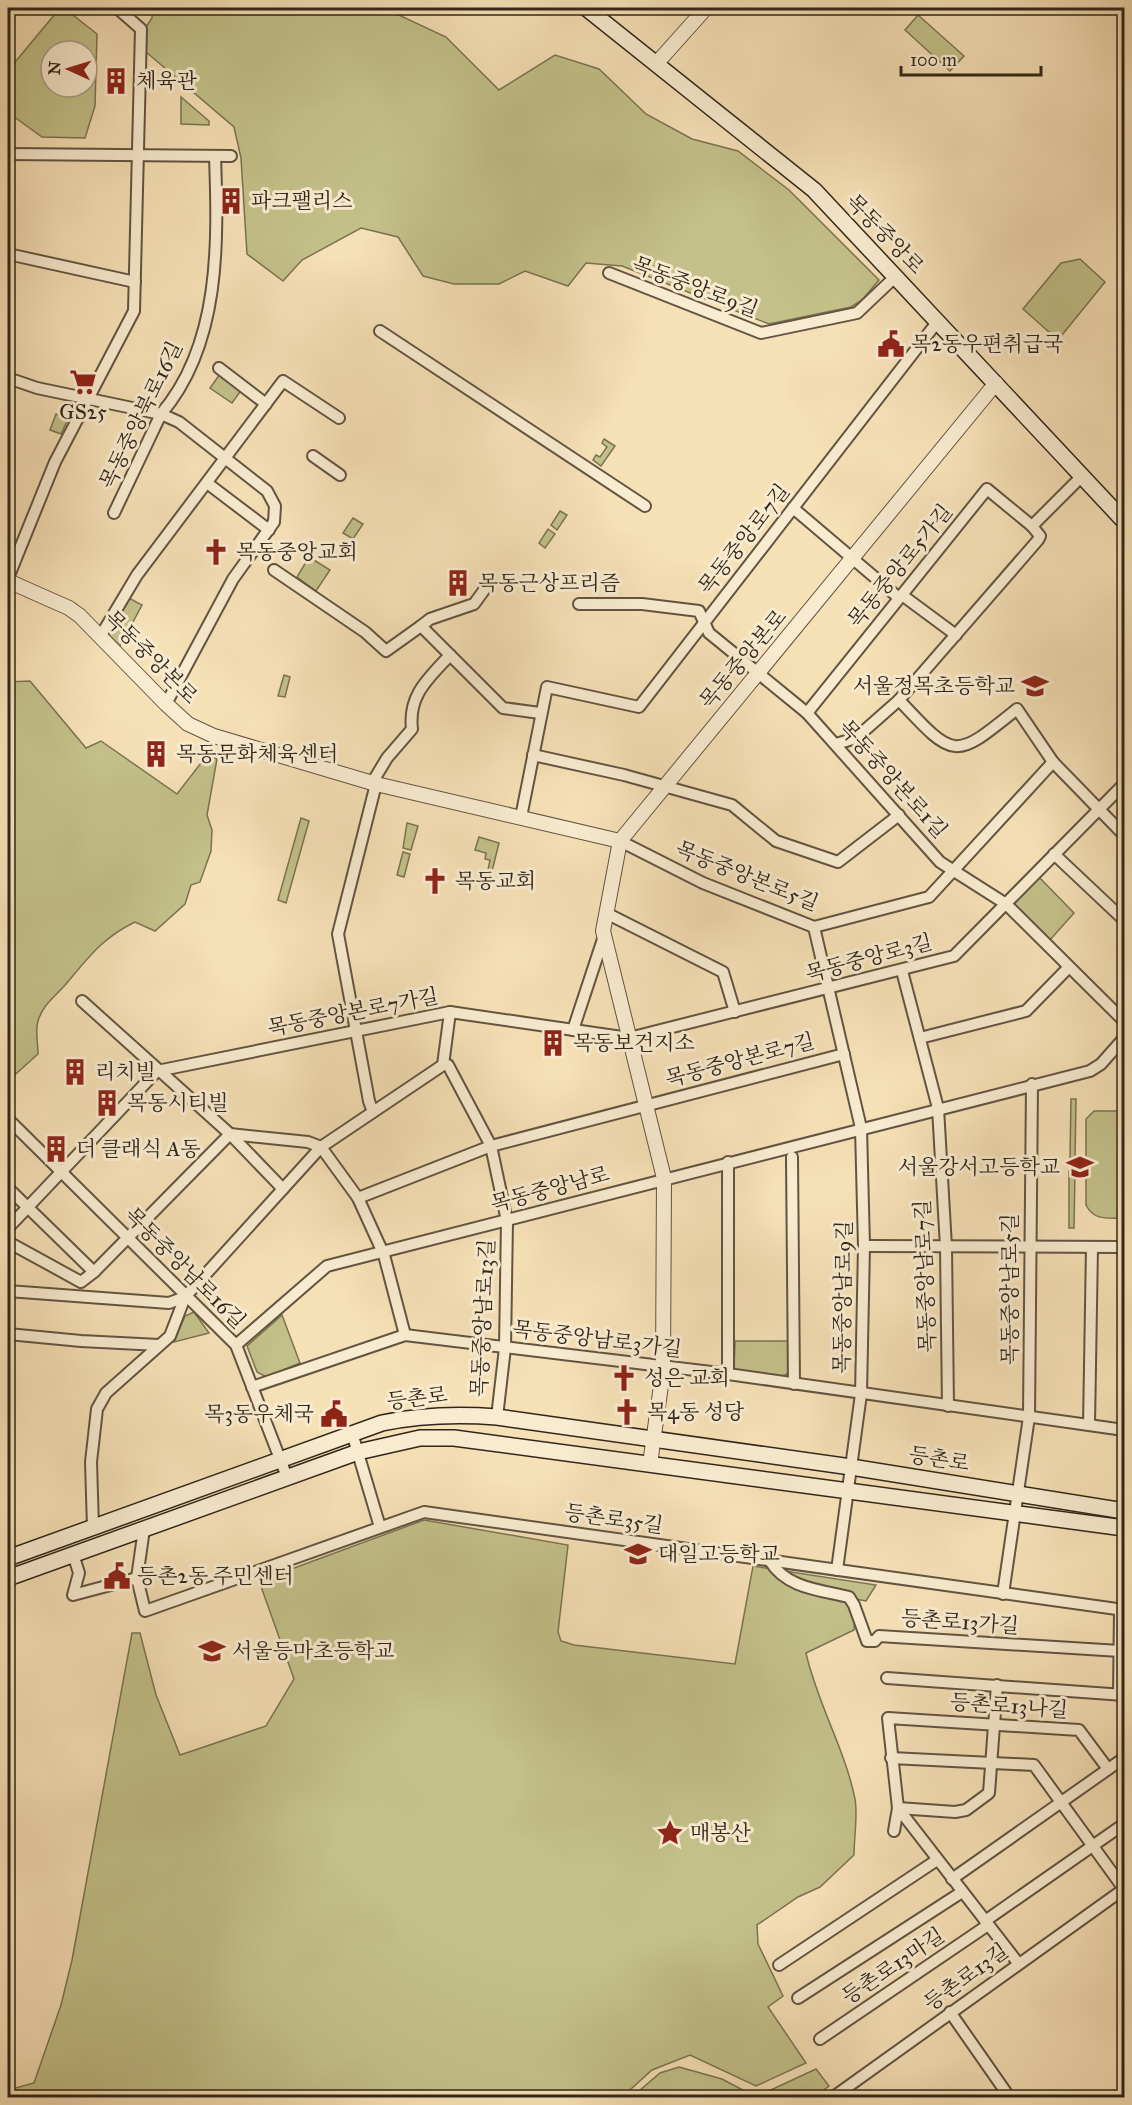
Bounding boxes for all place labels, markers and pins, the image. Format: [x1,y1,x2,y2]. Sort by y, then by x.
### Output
building icon: 체육관 [101,66,131,96]
place label: 체육관 [136,68,198,94]
building icon: 파크팰리스 [216,186,246,216]
place label: 파크팰리스 [251,188,352,214]
public building icon: 목2동우편취급국 [876,329,906,359]
place label: 목2동우편취급국 [911,331,1063,357]
supermarket icon: GS25 [68,367,98,397]
place label: GS25 [59,399,107,425]
church icon: 목동중앙교회 [201,537,231,567]
place label: 목동중앙교회 [236,539,358,565]
building icon: 목동근상프리즘 [443,568,473,598]
place label: 목동근상프리즘 [478,570,620,596]
school or university icon: 서울정목초등학교 [1020,671,1050,701]
place label: 서울정목초등학교 [853,673,1015,699]
building icon: 목동문화체육센터 [141,739,171,769]
place label: 목동문화체육센터 [176,741,338,767]
church icon: 목동교회 [420,866,450,896]
place label: 목동교회 [455,868,536,894]
building icon: 목동보건지소 [538,1028,568,1058]
place label: 목동보건지소 [573,1030,695,1056]
building icon: 리치빌 [60,1057,90,1087]
place label: 리치빌 [95,1059,156,1085]
building icon: 목동시티빌 [92,1088,122,1118]
place label: 목동시티빌 [127,1090,228,1116]
building icon: 더 클래식 A동 [41,1134,71,1164]
place label: 더 클래식 A동 [76,1136,201,1162]
school or university icon: 서울강서고등학교 [1065,1152,1095,1182]
place label: 서울강서고등학교 [898,1154,1060,1180]
church icon: 성은 교회 [609,1363,639,1393]
place label: 성은 교회 [644,1365,730,1391]
church icon: 목4동 성당 [612,1397,642,1427]
public building icon: 목3동우체국 [319,1399,349,1429]
place label: 목4동 성당 [647,1399,745,1425]
place label: 목3동우체국 [204,1401,314,1427]
school or university icon: 대일고등학교 [623,1539,653,1569]
place label: 대일고등학교 [658,1541,780,1567]
public building icon: 등촌2동 주민센터 [102,1561,132,1591]
place label: 등촌2동 주민센터 [137,1563,294,1589]
school or university icon: 서울등마초등학교 [197,1636,227,1666]
place label: 서울등마초등학교 [232,1638,394,1664]
place icon: 매봉산 [655,1818,685,1848]
place label: 매봉산 [690,1820,752,1846]

